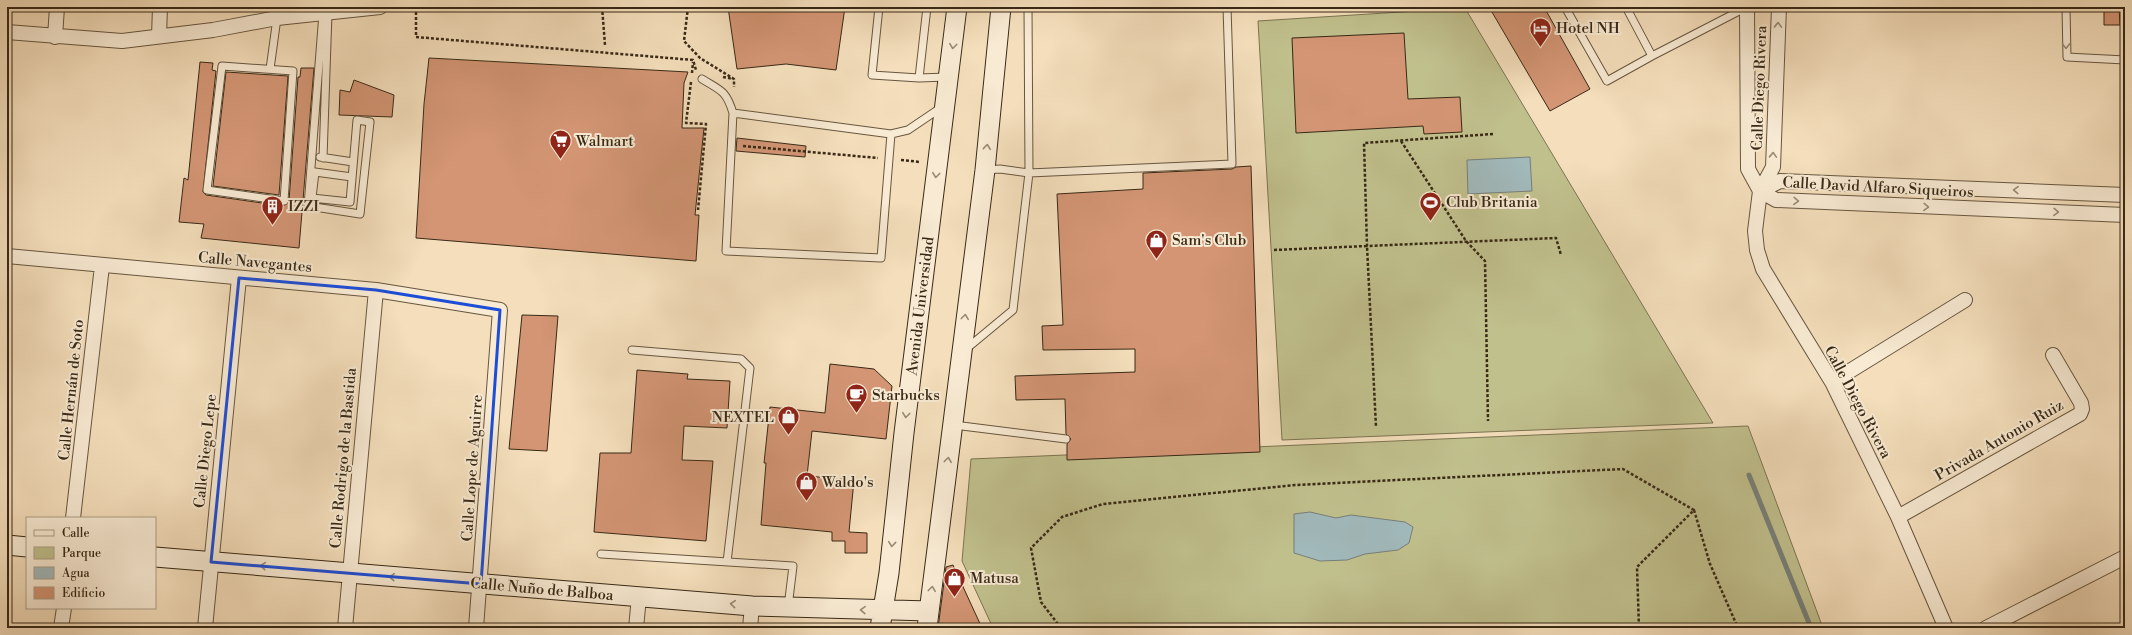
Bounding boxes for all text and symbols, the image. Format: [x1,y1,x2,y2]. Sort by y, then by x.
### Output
hotel icon: Hotel NH [1527,15,1553,48]
place label: Hotel NH [1556,19,1620,38]
one-way arrow [1774,22,1782,28]
street label: Calle Diego Rivera [1748,25,1771,151]
one-way arrow [948,43,957,49]
one-way arrow [2062,43,2071,49]
supermarket icon: Walmart [547,128,573,161]
place label: Walmart [575,132,634,151]
one-way arrow [982,144,991,150]
one-way arrow [1769,152,1777,158]
one-way arrow [932,172,941,178]
street label: Calle David Alfaro Siqueiros [1782,173,1974,202]
one-way arrow [2013,186,2019,195]
sports icon: Club Britania [1418,189,1444,222]
building icon: IZZI [260,193,286,226]
place label: Club Britania [1446,193,1538,212]
place label: IZZI [288,197,319,216]
one-way arrow [1793,197,1799,205]
one-way arrow [1923,202,1929,211]
one-way arrow [2053,208,2059,216]
shop icon: Sam's Club [1144,227,1170,260]
place label: Sam's Club [1172,231,1246,250]
street label: Avenida Universidad [902,235,938,377]
street label: Calle Navegantes [197,248,313,277]
one-way arrow [960,314,969,320]
street label: Calle Hernán de Soto [55,318,88,462]
street label: Calle Diego Rivera [1820,343,1895,462]
street label: Calle Rodrigo de la Bastida [326,367,361,549]
cafe icon: Starbucks [844,382,870,415]
place label: Starbucks [872,386,940,405]
street label: Calle Diego Lepe [190,393,221,509]
street label: Calle Lope de Aguirre [458,394,487,542]
street label: Privada Antonio Ruiz [1932,396,2067,485]
shop icon: NEXTEL [776,404,802,437]
place label: NEXTEL [712,408,774,427]
one-way arrow [902,412,911,418]
one-way arrow [943,457,952,463]
shop icon: Waldo's [794,469,820,502]
place label: Waldo's [821,473,874,492]
legend [26,517,156,609]
text: Calle [62,526,89,541]
one-way arrow [888,541,897,547]
text: Parque [62,546,101,561]
one-way arrow [260,562,266,571]
shop icon: Matusa [941,565,967,598]
text: Agua [61,566,91,581]
place label: Matusa [970,569,1019,588]
one-way arrow [389,572,395,581]
street label: Calle Nuño de Balboa [470,574,615,605]
text: Edificio [62,586,105,601]
one-way arrow [927,586,936,592]
one-way arrow [730,600,736,609]
one-way arrow [860,605,866,614]

